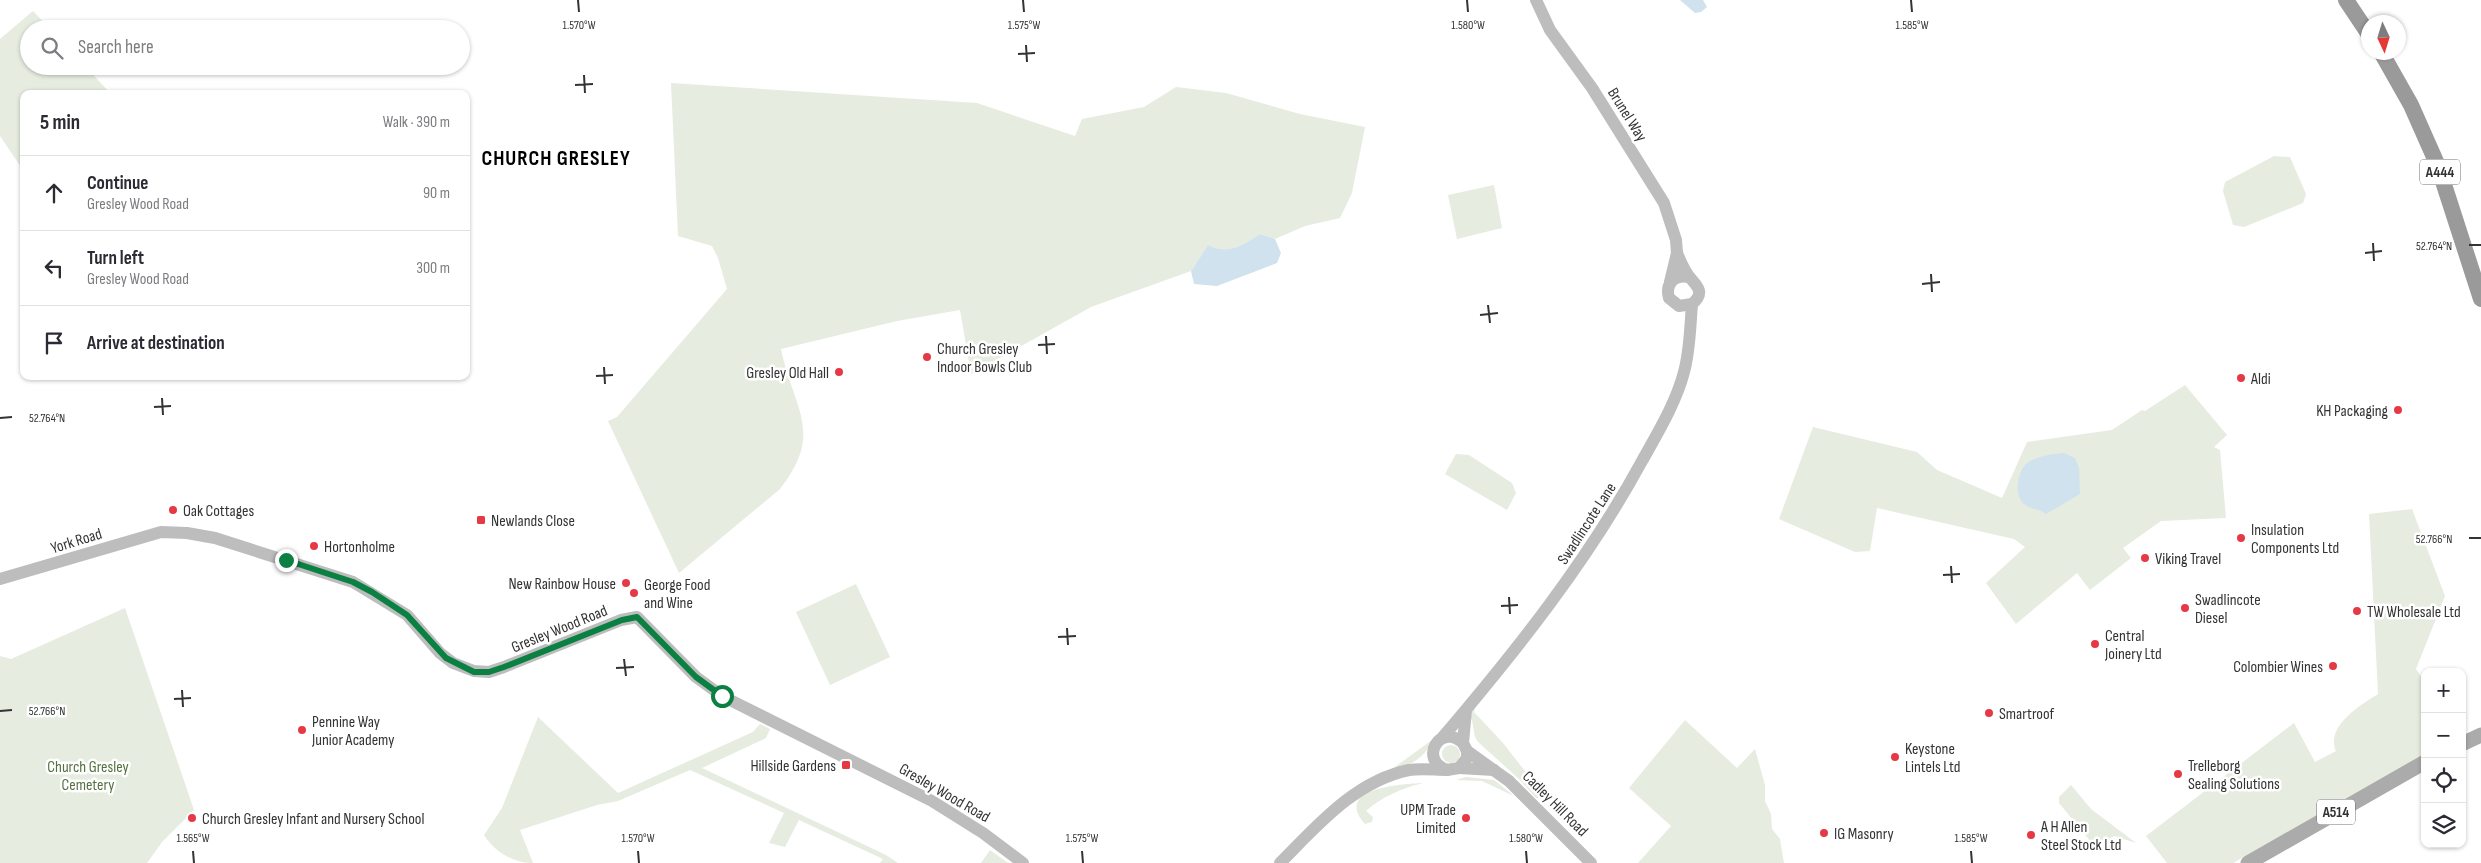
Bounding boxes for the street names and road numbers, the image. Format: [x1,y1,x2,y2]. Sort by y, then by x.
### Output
street label: Brunel Way [1603,85,1651,145]
road number: A444 [2420,160,2460,184]
street label: Swadlincote Lane [1554,479,1621,568]
street label: York Road [49,525,104,558]
street label: Gresley Wood Road [509,602,610,657]
street label: Gresley Wood Road [895,760,993,827]
street label: Cadley Hill Road [1518,767,1592,841]
road number: A514 [2317,800,2355,824]

